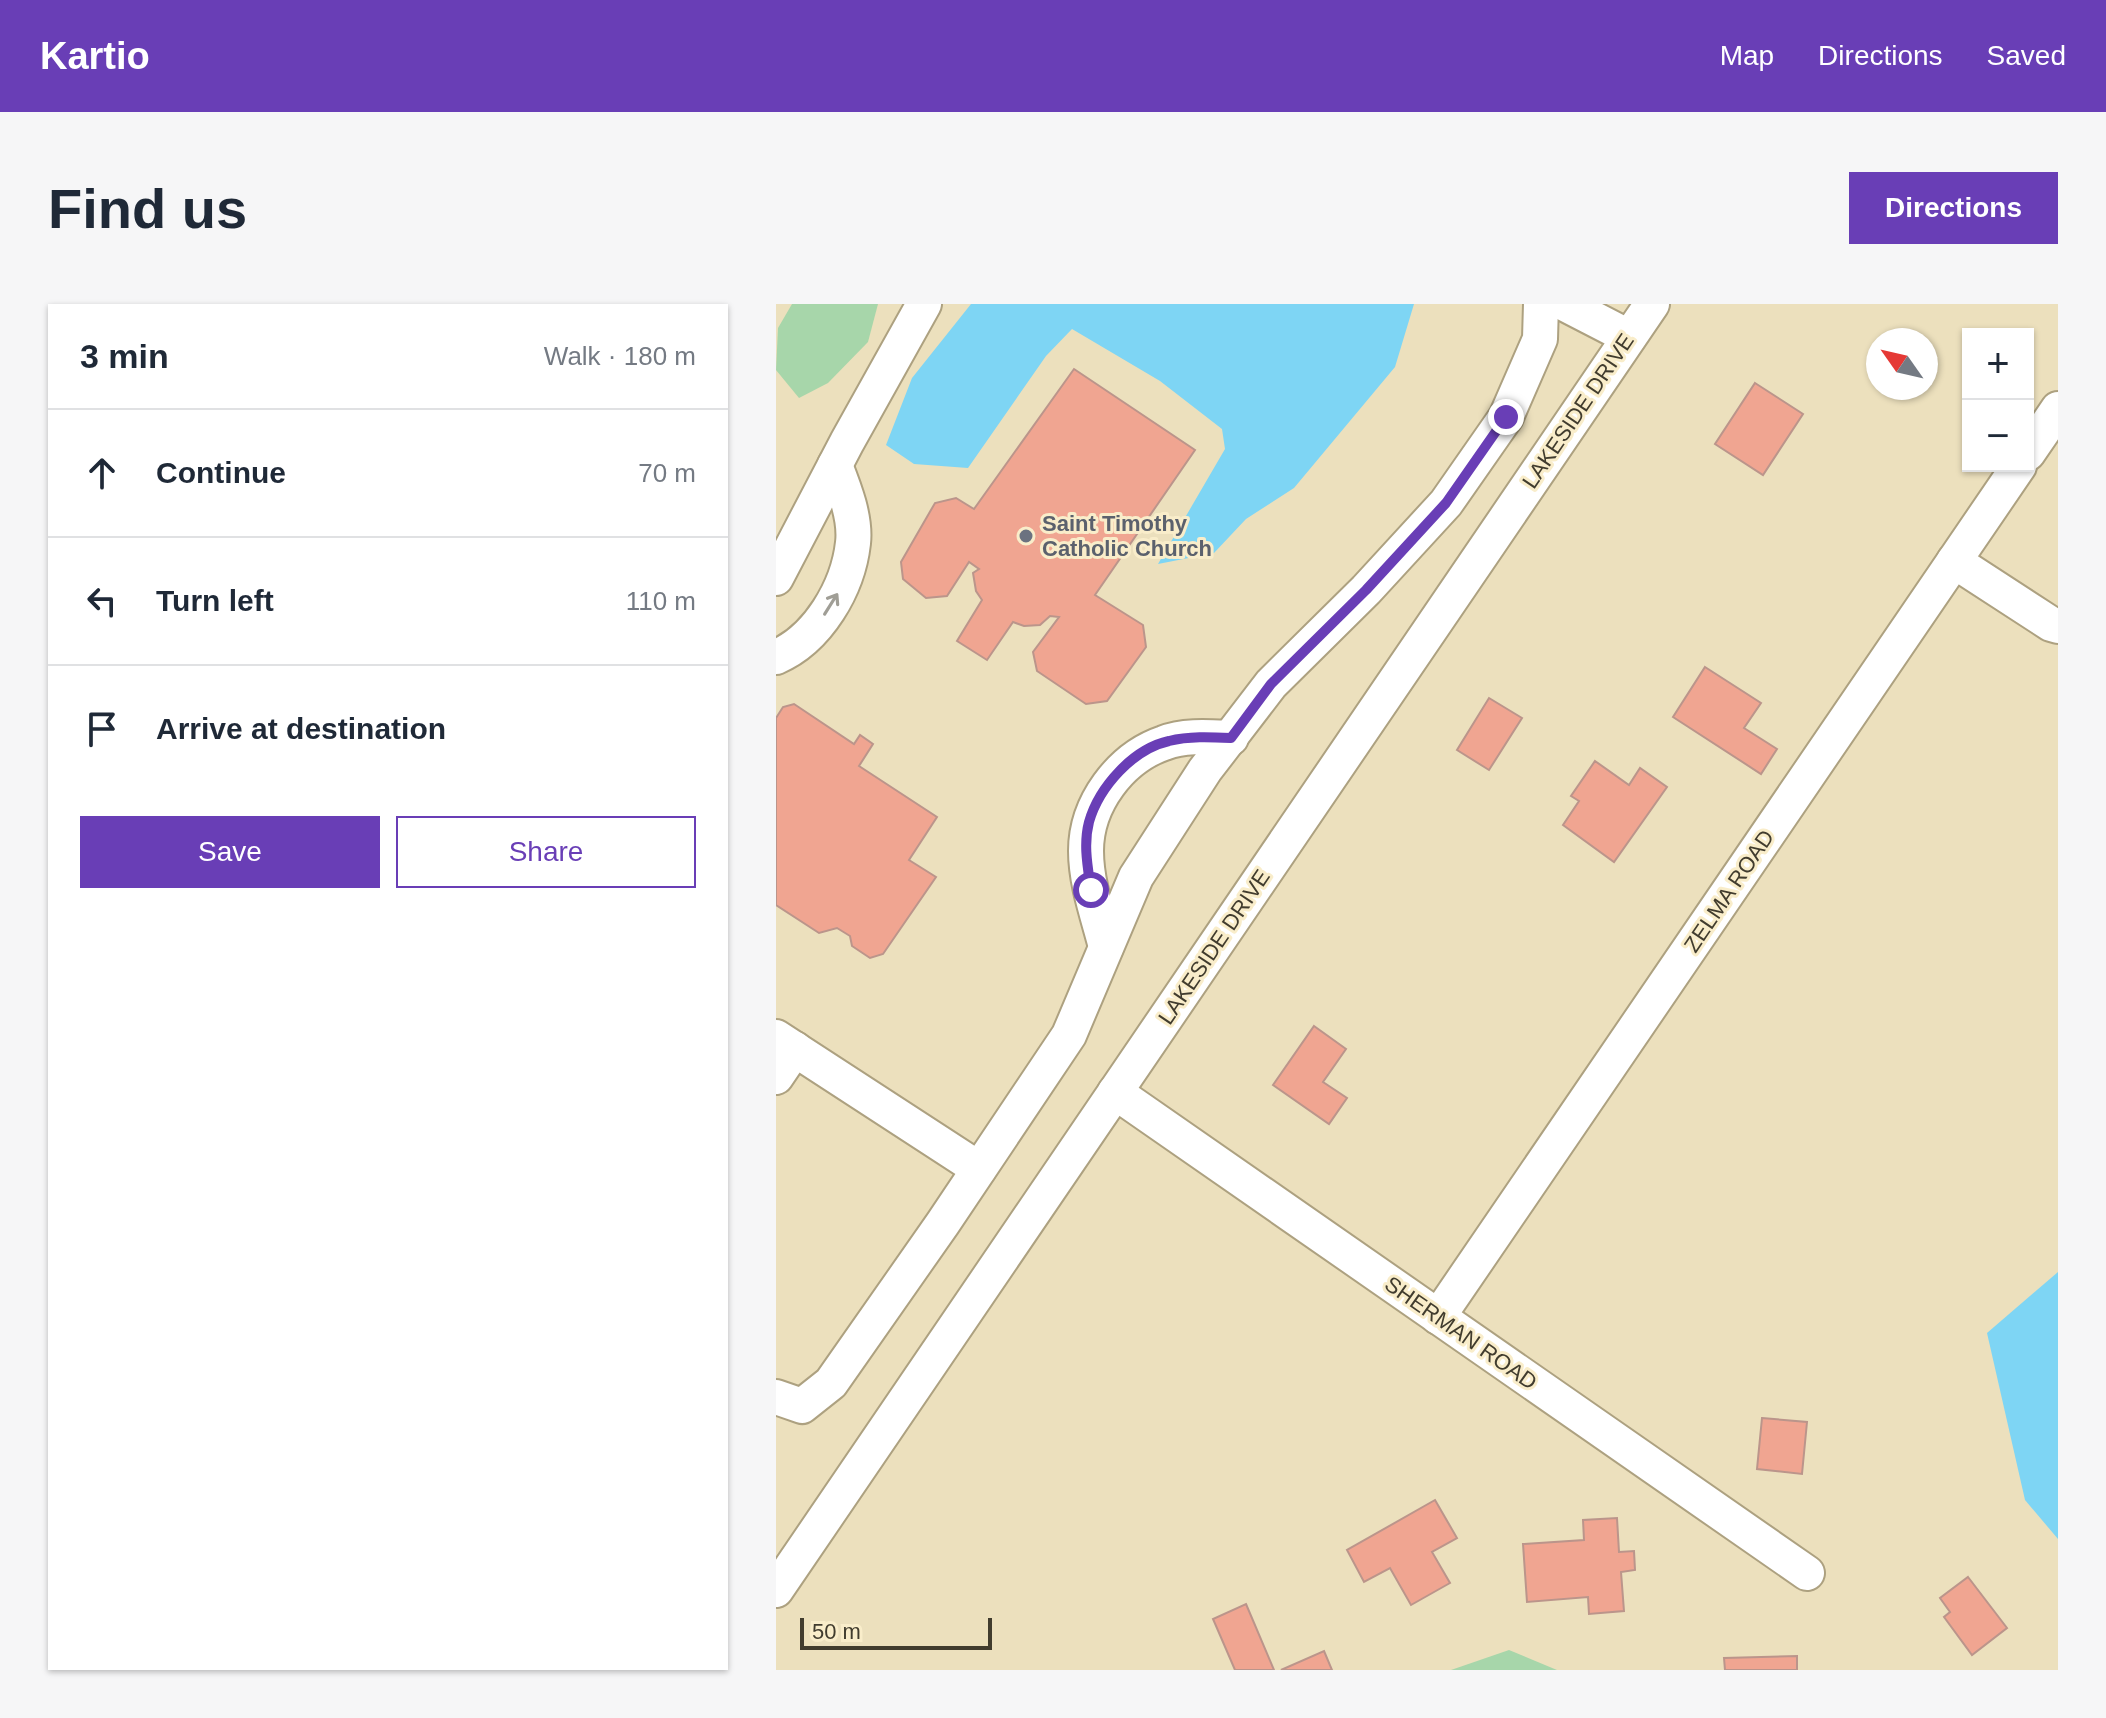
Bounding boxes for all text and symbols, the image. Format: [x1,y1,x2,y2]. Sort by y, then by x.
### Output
text: Kartio [40,35,150,77]
text: Map [1720,40,1774,71]
text: Directions [1818,40,1943,71]
text: Saved [1987,40,2066,71]
button: Directions [1849,172,2058,244]
text: Find us [48,177,247,240]
north arrow [1866,328,1938,400]
map controls [1962,328,2034,472]
button: + [1962,328,2034,400]
street label: LAKESIDE DRIVE [1517,329,1639,493]
text: 3 min [80,337,169,375]
text: Walk · 180 m [544,341,696,371]
route end [1488,399,1524,435]
button: − [1962,400,2034,472]
icon: ahead [80,451,124,495]
text: Continue [156,456,286,489]
text: 70 m [638,458,696,488]
place label: Saint Timothy Catholic Church [1042,511,1212,561]
marker: Saint Timothy Catholic Church [1017,527,1035,545]
icon: left [80,579,124,623]
text: Turn left [156,584,274,617]
text: 110 m [626,586,696,616]
one-way arrow [823,593,839,616]
icon: arrive [80,707,124,751]
text: Arrive at destination [156,712,446,745]
button: Save [80,816,380,888]
button: Share [396,816,696,888]
street label: ZELMA ROAD [1679,825,1779,957]
street label: LAKESIDE DRIVE [1153,865,1275,1029]
route start [1073,872,1109,908]
street label: SHERMAN ROAD [1380,1271,1542,1395]
scale bar [800,1614,992,1650]
text: 50 m [812,1619,861,1644]

